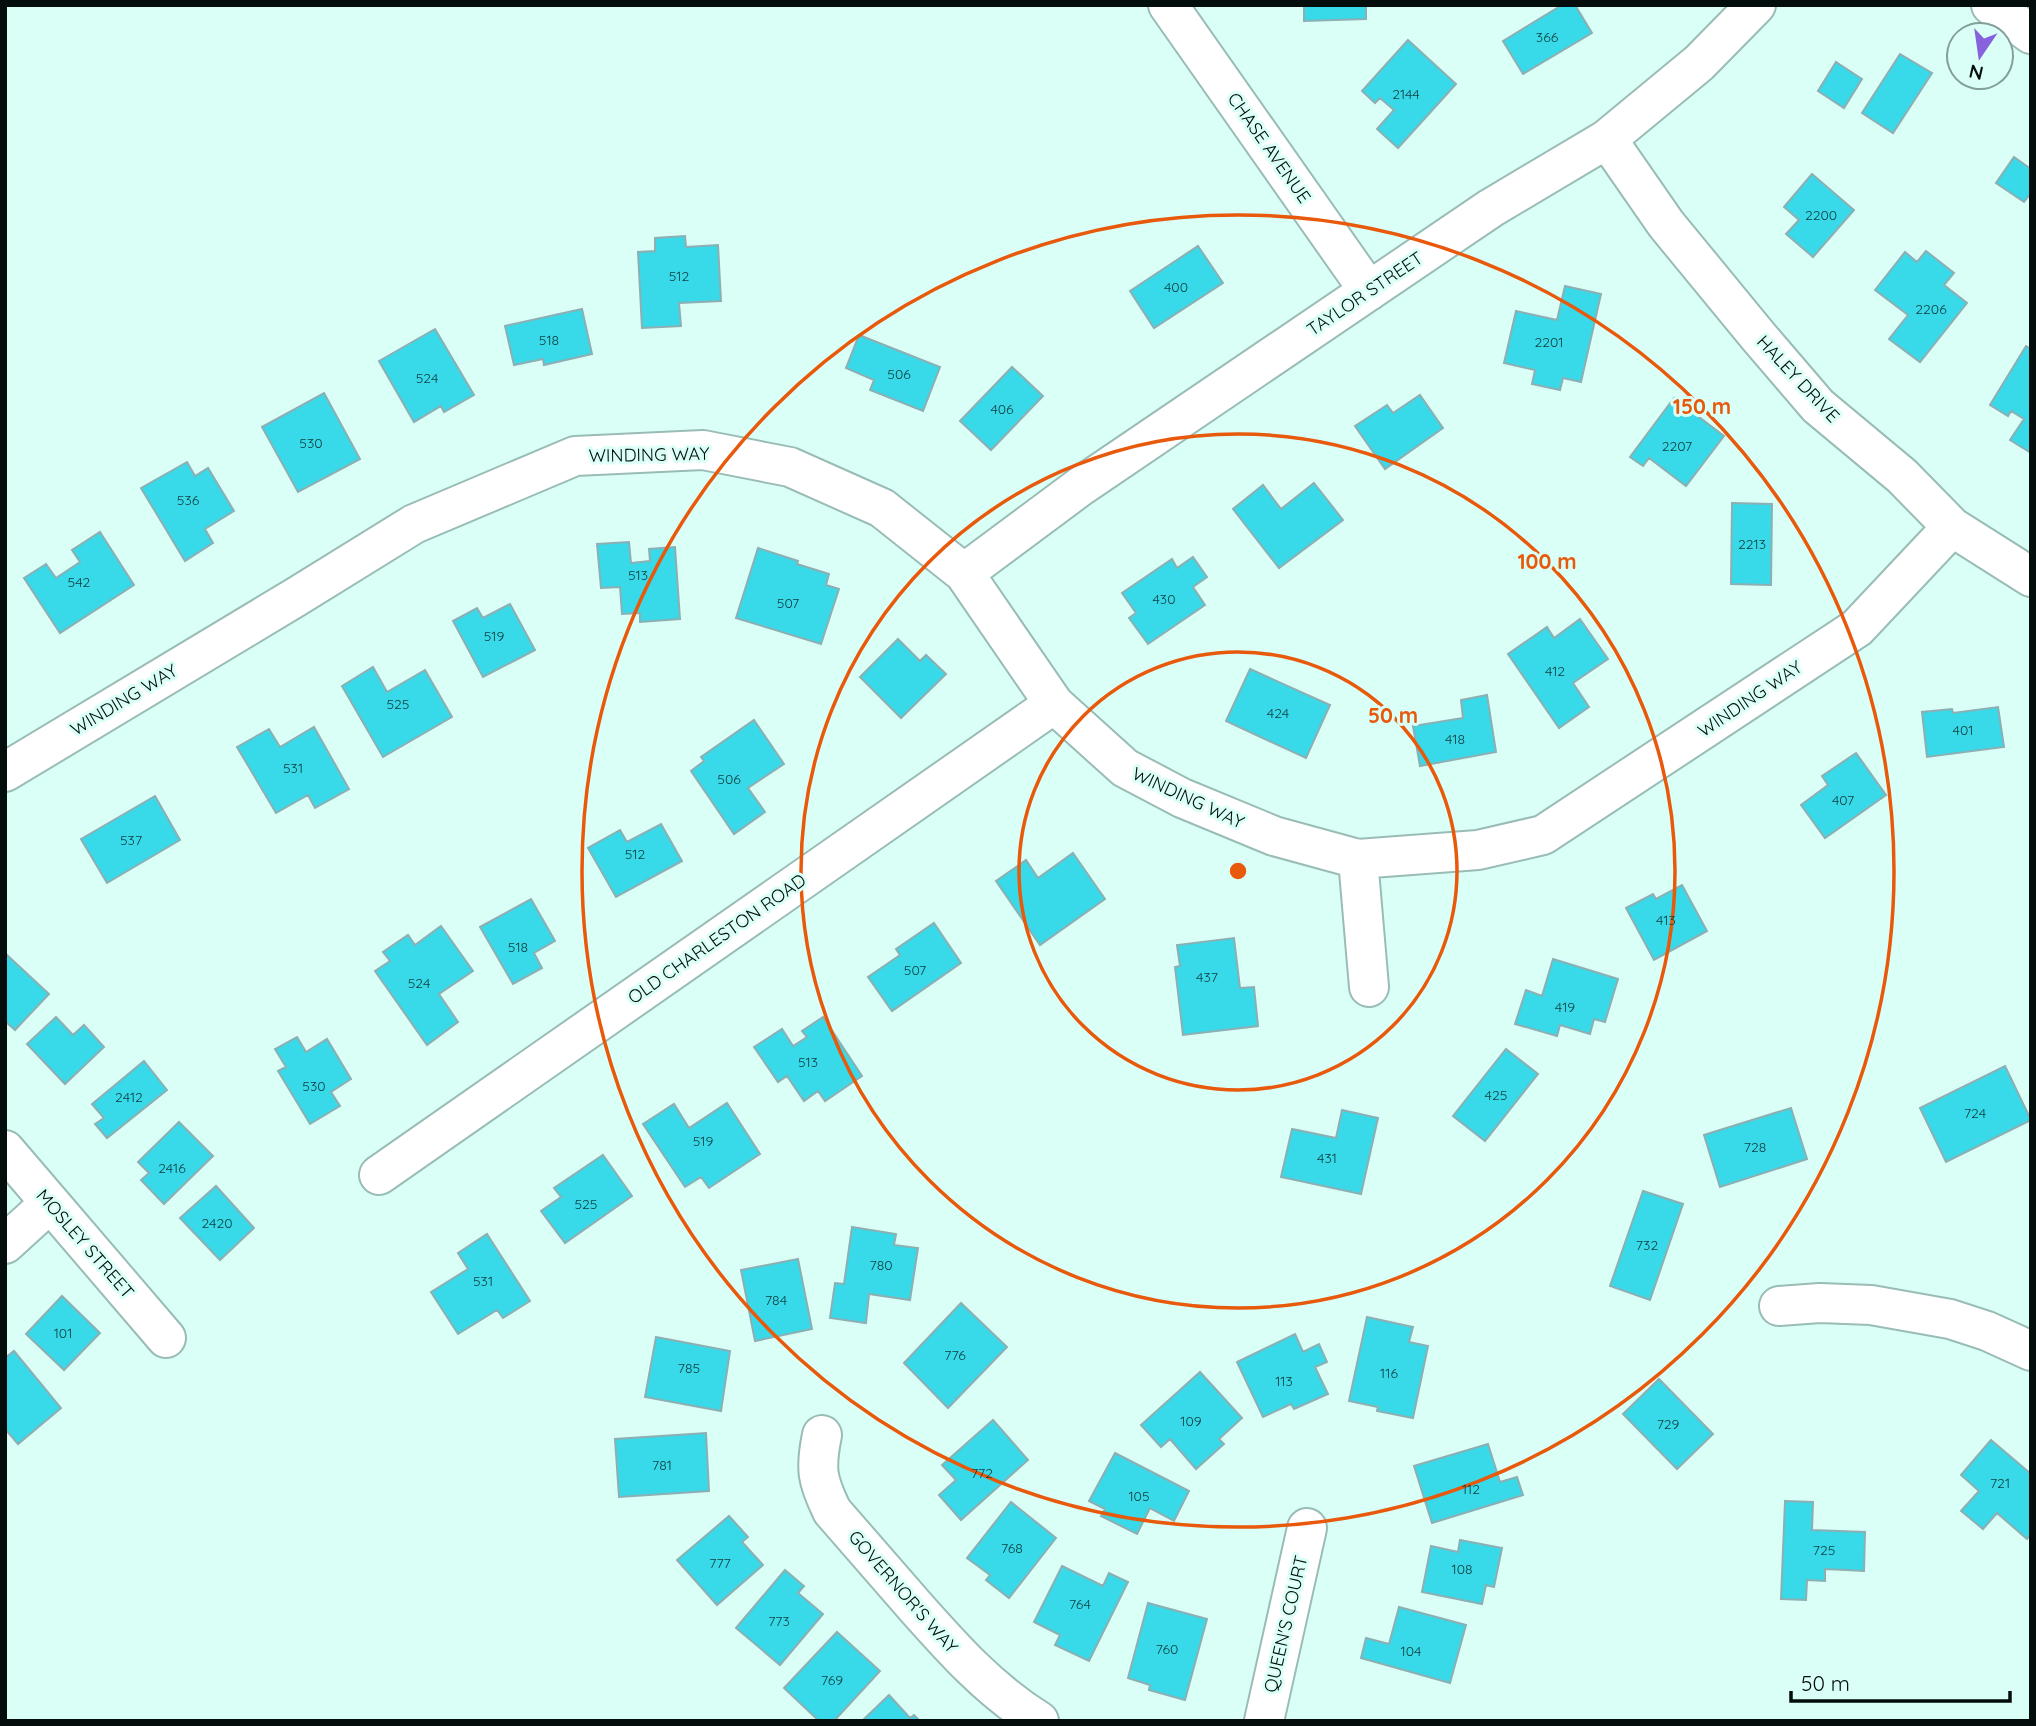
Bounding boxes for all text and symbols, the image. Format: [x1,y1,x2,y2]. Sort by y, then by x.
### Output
north arrow [1945,21,2015,91]
house number: 366 [1536,28,1559,46]
text: N [1967,59,1986,86]
house number: 2144 [1392,85,1420,103]
street label: CHASE AVENUE [1223,88,1316,208]
house number: 2200 [1805,206,1837,224]
street label: TAYLOR STREET [1302,246,1427,341]
house number: 512 [669,267,690,285]
house number: 400 [1164,278,1188,296]
house number: 2206 [1915,300,1947,318]
street label: HALEY DRIVE [1752,330,1845,427]
house number: 518 [539,331,559,349]
house number: 2201 [1534,333,1564,351]
house number: 506 [887,365,911,383]
house number: 524 [416,369,438,387]
text: 150 m [1673,393,1731,419]
house number: 406 [990,400,1014,418]
house number: 530 [299,434,323,452]
house number: 2207 [1662,437,1692,455]
street label: WINDING WAY [588,442,710,467]
house number: 536 [177,491,200,509]
house number: 2213 [1738,535,1766,553]
text: 100 m [1517,548,1577,574]
house number: 513 [628,566,648,584]
house number: 542 [68,573,91,591]
house number: 430 [1152,590,1176,608]
house number: 507 [777,594,799,612]
house number: 519 [484,627,504,645]
street label: WINDING WAY [1693,655,1806,742]
street label: WINDING WAY [66,659,181,741]
house number: 412 [1545,662,1565,680]
house number: 525 [386,695,410,713]
text: 50 m [1368,702,1418,728]
house number: 424 [1267,704,1289,722]
house number: 401 [1953,721,1973,739]
house number: 418 [1445,730,1465,748]
house number: 531 [283,759,303,777]
street label: WINDING WAY [1129,762,1248,834]
house number: 506 [717,770,741,788]
house number: 407 [1832,791,1854,809]
house number: 537 [120,831,142,849]
house number: 512 [625,845,646,863]
centre of rings [1226,859,1250,883]
street label: OLD CHARLESTON ROAD [623,868,810,1009]
house number: 413 [1656,911,1676,929]
house number: 518 [508,938,528,956]
house number: 507 [904,961,926,979]
house number: 437 [1196,968,1218,986]
house number: 524 [408,974,430,992]
house number: 419 [1555,998,1575,1016]
house number: 513 [798,1053,818,1071]
house number: 530 [302,1077,326,1095]
house number: 425 [1485,1086,1507,1104]
house number: 2412 [115,1088,143,1106]
house number: 724 [1964,1104,1986,1122]
house number: 519 [693,1132,713,1150]
house number: 728 [1744,1138,1766,1156]
house number: 431 [1317,1149,1337,1167]
house number: 2416 [158,1159,186,1177]
street label: MOSLEY STREET [31,1184,139,1303]
house number: 525 [574,1195,598,1213]
house number: 2420 [201,1214,233,1232]
house number: 732 [1636,1236,1658,1254]
house number: 780 [869,1256,893,1274]
house number: 531 [473,1272,493,1290]
house number: 784 [765,1291,787,1309]
house number: 101 [54,1324,72,1342]
house number: 776 [944,1346,966,1364]
house number: 785 [678,1359,700,1377]
house number: 116 [1380,1364,1398,1382]
house number: 113 [1275,1372,1293,1390]
house number: 109 [1180,1412,1202,1430]
house number: 729 [1657,1415,1680,1433]
house number: 781 [652,1456,672,1474]
house number: 772 [971,1464,993,1482]
house number: 721 [1990,1474,2010,1492]
house number: 112 [1462,1480,1480,1498]
house number: 105 [1128,1487,1150,1505]
street label: GOVERNOR'S WAY [844,1525,963,1658]
house number: 768 [1001,1539,1023,1557]
house number: 725 [1813,1541,1835,1559]
street label: QUEEN'S COURT [1259,1553,1312,1695]
house number: 777 [709,1554,731,1572]
house number: 108 [1451,1560,1473,1578]
house number: 764 [1069,1595,1091,1613]
house number: 773 [768,1612,790,1630]
house number: 760 [1156,1640,1178,1658]
house number: 104 [1401,1642,1421,1660]
scale bar [1791,1660,2010,1704]
text: 50 m [1801,1670,1850,1696]
house number: 769 [821,1671,843,1689]

